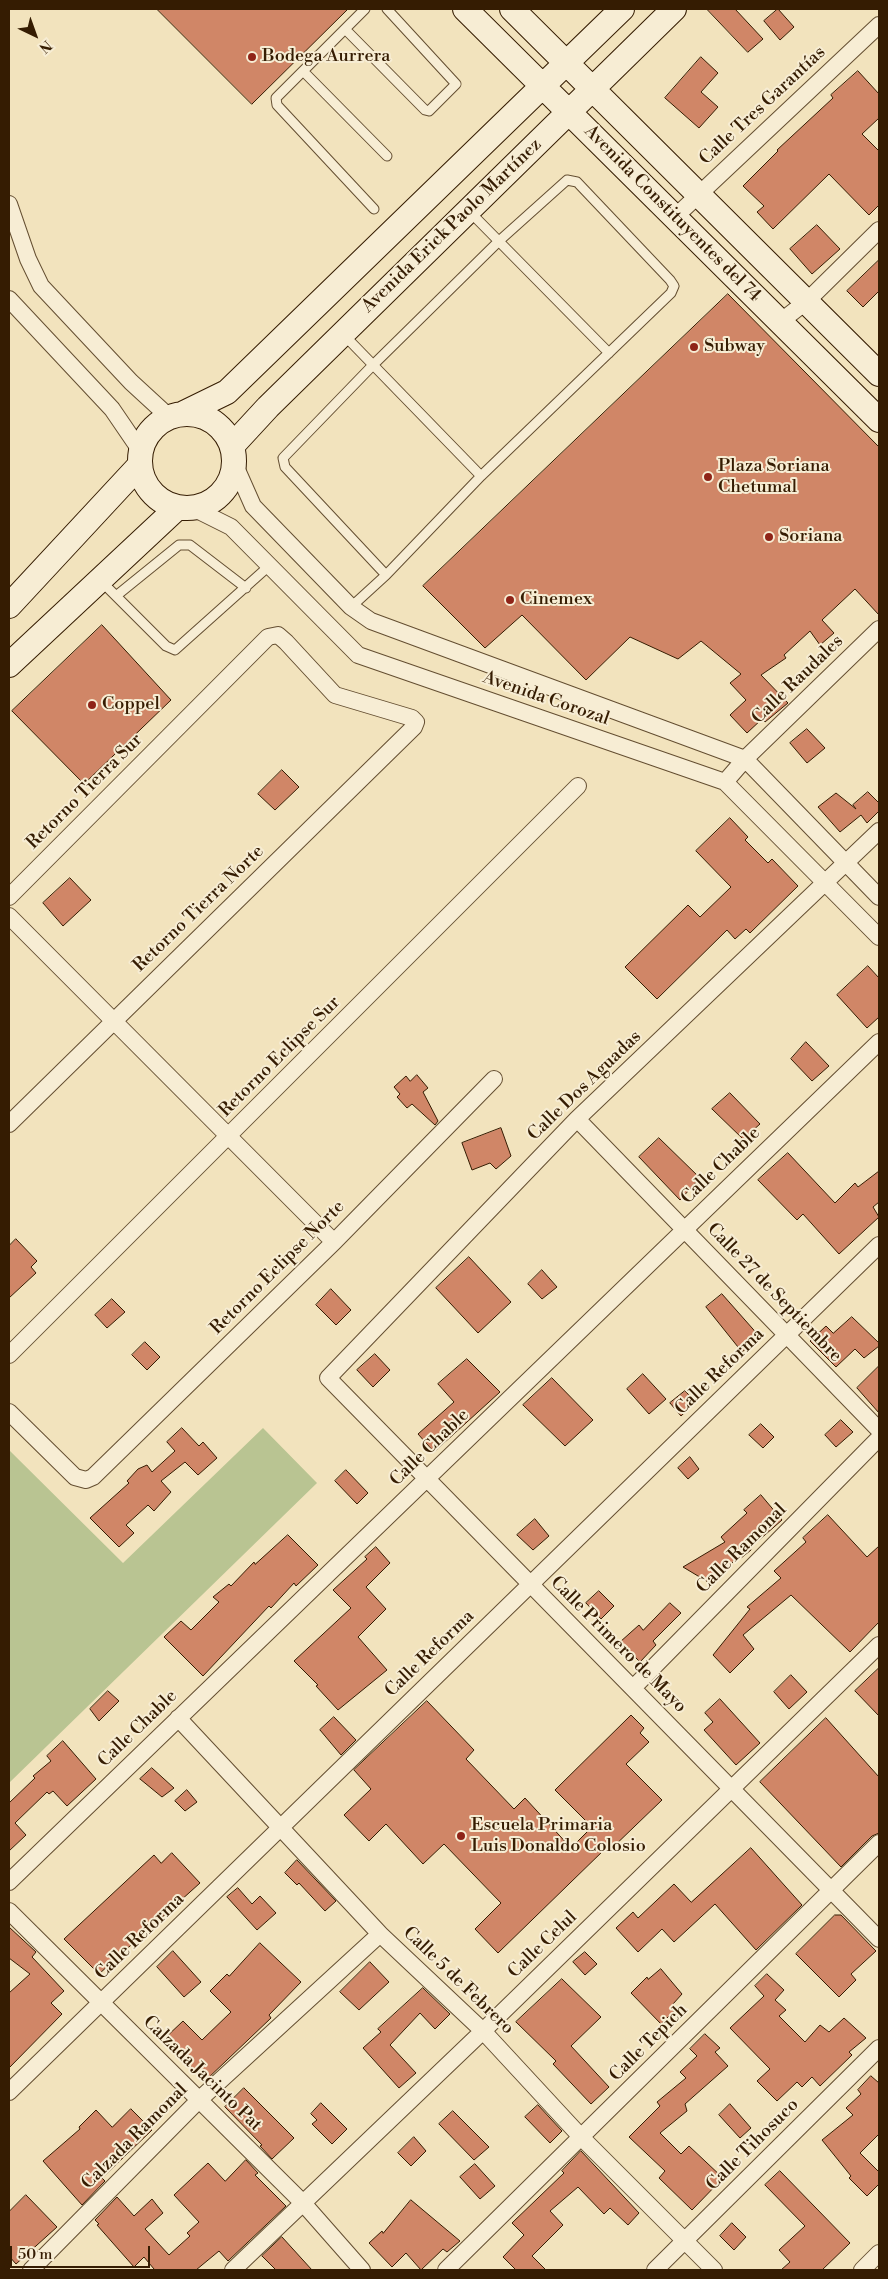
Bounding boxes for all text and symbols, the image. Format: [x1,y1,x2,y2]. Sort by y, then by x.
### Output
north arrow [10,10,60,60]
text: N [35,36,55,57]
street label: Calle Tres Garantías [696,42,830,170]
place label: Bodega Aurrera [262,46,390,68]
marker: Bodega Aurrera [246,51,258,63]
street label: Avenida Constituyentes del 74 [579,121,765,307]
street label: Avenida Erick Paolo Martínez [358,134,546,318]
place label: Subway [704,336,765,358]
marker: Subway [688,341,700,353]
place label: Plaza Soriana Chetumal [718,456,830,498]
marker: Plaza Soriana Chetumal [702,471,714,483]
place label: Soriana [779,526,842,548]
marker: Soriana [763,531,775,543]
place label: Cinemex [520,589,592,611]
marker: Cinemex [504,594,516,606]
street label: Calle Raudales [748,631,848,729]
street label: Avenida Corozal [480,667,612,731]
place label: Coppel [102,694,160,716]
marker: Coppel [86,699,98,711]
street label: Retorno Tierra Sur [23,730,147,854]
street label: Retorno Tierra Norte [129,841,269,977]
street label: Retorno Eclipse Sur [215,992,345,1122]
street label: Calle Dos Aguadas [524,1026,646,1146]
street label: Calle Chable [677,1123,765,1209]
street label: Retorno Eclipse Norte [206,1196,350,1340]
street label: Calle 27 de Septiembre [702,1219,846,1367]
street label: Calle Reforma [671,1324,769,1420]
street label: Calle Chable [386,1405,474,1491]
street label: Calle Ramonal [693,1500,791,1598]
street label: Calle Primero de Mayo [545,1572,691,1718]
street label: Calle Reforma [381,1606,479,1702]
street label: Calle Chable [94,1686,182,1772]
place label: Escuela Primaria Luis Donaldo Colosio [471,1815,646,1858]
marker: Escuela Primaria Luis Donaldo Colosio [455,1830,467,1842]
street label: Calle Reforma [91,1889,189,1985]
street label: Calle Celul [504,1907,582,1983]
street label: Calle 5 de Febrero [398,1923,518,2039]
street label: Calle Tepich [606,2000,692,2086]
street label: Calzada Jacinto Pat [138,2012,266,2136]
street label: Calzada Ramonal [78,2080,192,2194]
street label: Calle Tihosuco [702,2094,804,2196]
scale bar [12,2236,152,2268]
text: 50 m [18,2245,52,2264]

